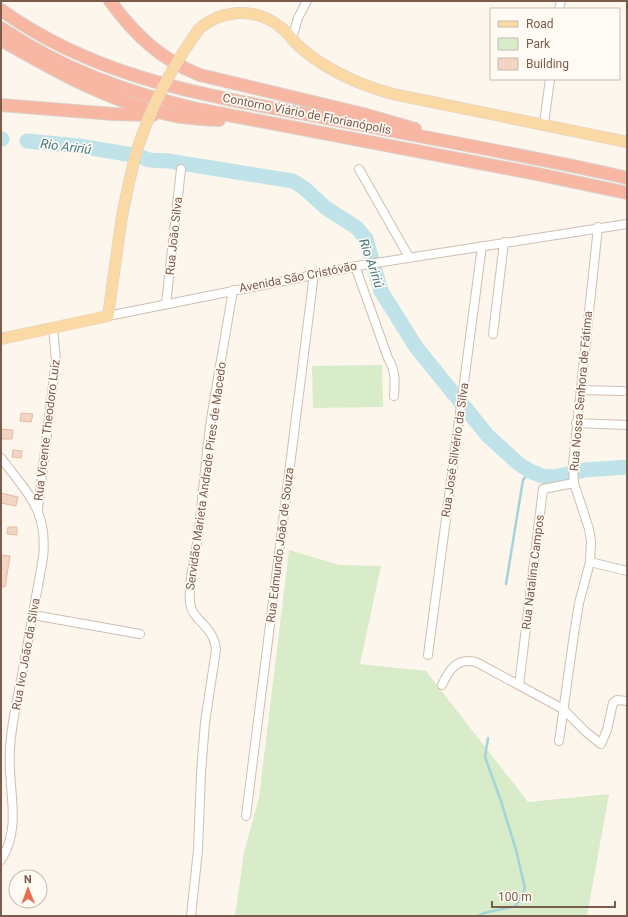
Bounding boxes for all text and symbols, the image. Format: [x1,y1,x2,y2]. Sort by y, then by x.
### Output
legend [490,8,620,80]
text: Road [526,17,554,31]
text: Park [526,37,551,51]
text: Building [526,57,569,71]
street label: Contorno Viário de Florianópolis [222,91,392,137]
water label: Rio Aririú [40,136,92,157]
street label: Rua João Silva [163,196,185,276]
water label: Rio Aririú [356,237,387,290]
street label: Avenida São Cristóvão [238,259,358,295]
street label: Rua Nossa Senhora de Fátima [567,310,595,472]
street label: Rua Vicente Theodoro Luiz [31,358,63,502]
street label: Servidão Marieta Andrade Pires de Macedo [183,361,229,591]
street label: Rua José Silvério da Silva [439,382,471,518]
street label: Rua Edmundo João de Souza [264,467,296,623]
street label: Rua Natalina Campos [519,514,547,630]
street label: Rua Ivo João da Silva [9,597,43,711]
north arrow [8,869,48,909]
text: N [24,873,32,886]
scale bar [492,883,615,909]
text: 100 m [498,890,532,904]

